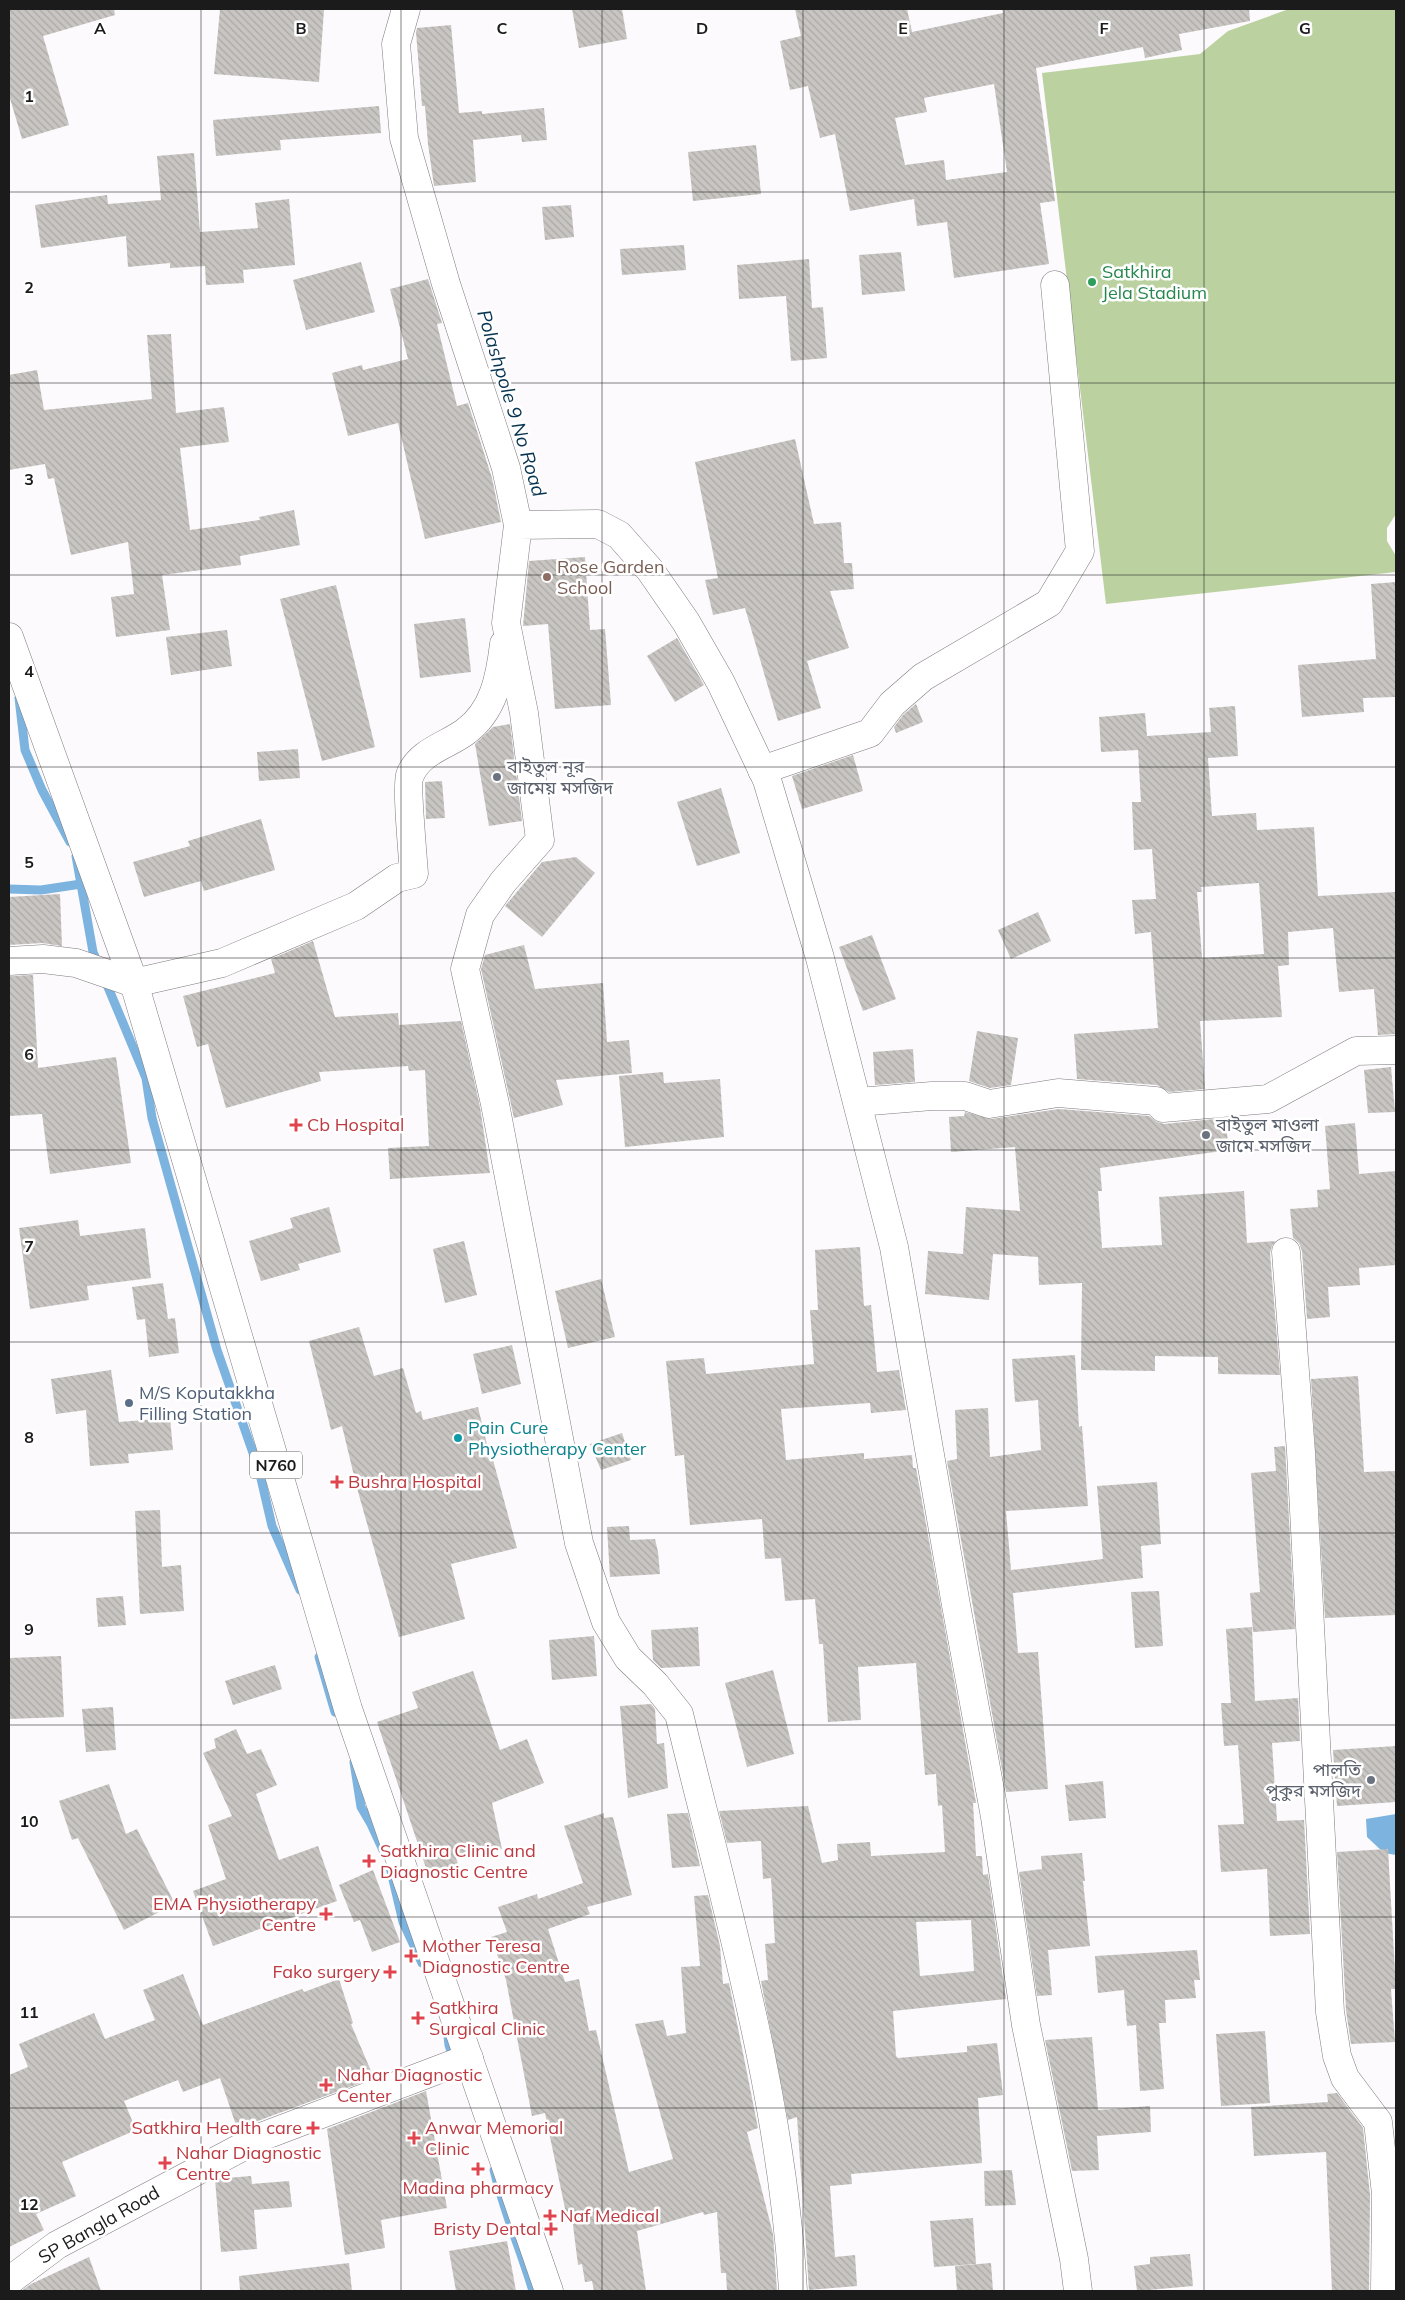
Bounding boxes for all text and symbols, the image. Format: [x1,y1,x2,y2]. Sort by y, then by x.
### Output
text: A [94,18,106,38]
text: B [295,18,307,38]
text: C [497,18,508,38]
text: D [696,18,708,38]
text: E [898,18,908,38]
text: F [1099,18,1109,38]
text: G [1299,18,1311,38]
text: 1 [24,86,34,106]
place label: Satkhira Jela Stadium [1102,260,1207,304]
marker: Satkhira Jela Stadium [1086,276,1098,288]
text: 2 [24,277,34,297]
water label: Polashpole 9 No Road [472,307,552,500]
text: 3 [24,469,34,489]
place label: Rose Garden School [557,555,664,599]
marker: Rose Garden School [541,571,553,583]
text: 4 [24,661,34,681]
place label: বাইতুল নূর জামেয় মসজিদ [506,755,614,799]
marker: বাইতুল নূর জামেয় মসজিদ [491,771,503,783]
text: 5 [24,852,34,872]
text: 6 [24,1044,34,1064]
place label: Cb Hospital [307,1113,404,1136]
place label: বাইতুল মাওলা জামে মসজিদ [1215,1113,1319,1157]
marker: Cb Hospital [289,1118,303,1132]
marker: বাইতুল মাওলা জামে মসজিদ [1200,1129,1212,1141]
text: 7 [24,1236,34,1256]
place label: M/S Koputakkha Filling Station [139,1381,275,1425]
marker: M/S Koputakkha Filling Station [123,1397,135,1409]
place label: Pain Cure Physiotherapy Center [468,1416,647,1460]
text: 8 [24,1427,34,1447]
marker: Pain Cure Physiotherapy Center [452,1432,464,1444]
road number: N760 [250,1452,302,1478]
place label: Bushra Hospital [348,1470,482,1493]
marker: Bushra Hospital [330,1475,344,1489]
text: 9 [24,1619,34,1639]
place label: পালতি পুকুর মসজিদ [1266,1758,1362,1802]
marker: পালতি পুকুর মসজিদ [1365,1774,1377,1786]
text: 10 [19,1811,39,1831]
place label: Satkhira Clinic and Diagnostic Centre [380,1839,536,1883]
marker: Satkhira Clinic and Diagnostic Centre [362,1854,376,1868]
place label: EMA Physiotherapy Centre [153,1892,316,1936]
marker: EMA Physiotherapy Centre [320,1908,332,1920]
place label: Mother Teresa Diagnostic Centre [422,1934,570,1978]
marker: Mother Teresa Diagnostic Centre [404,1949,418,1963]
place label: Fako surgery [272,1960,380,1983]
marker: Fako surgery [384,1966,396,1978]
place label: Satkhira Surgical Clinic [429,1996,545,2040]
text: 11 [19,2002,39,2022]
marker: Satkhira Surgical Clinic [411,2011,425,2025]
place label: Nahar Diagnostic Center [337,2063,482,2107]
marker: Nahar Diagnostic Center [319,2078,333,2092]
place label: Satkhira Health care [132,2116,302,2139]
place label: Anwar Memorial Clinic [425,2116,563,2160]
marker: Satkhira Health care [306,2121,320,2135]
marker: Anwar Memorial Clinic [407,2131,421,2145]
place label: Nahar Diagnostic Centre [176,2141,321,2185]
marker: Nahar Diagnostic Centre [158,2156,172,2170]
marker: Madina pharmacy [472,2163,484,2175]
place label: Madina pharmacy [402,2176,554,2199]
street label: SP Bangla Road [34,2181,163,2269]
text: 12 [19,2194,39,2214]
place label: Naf Medical [560,2204,659,2227]
marker: Naf Medical [544,2210,556,2222]
place label: Bristy Dental [433,2217,541,2240]
marker: Bristy Dental [545,2223,557,2235]

